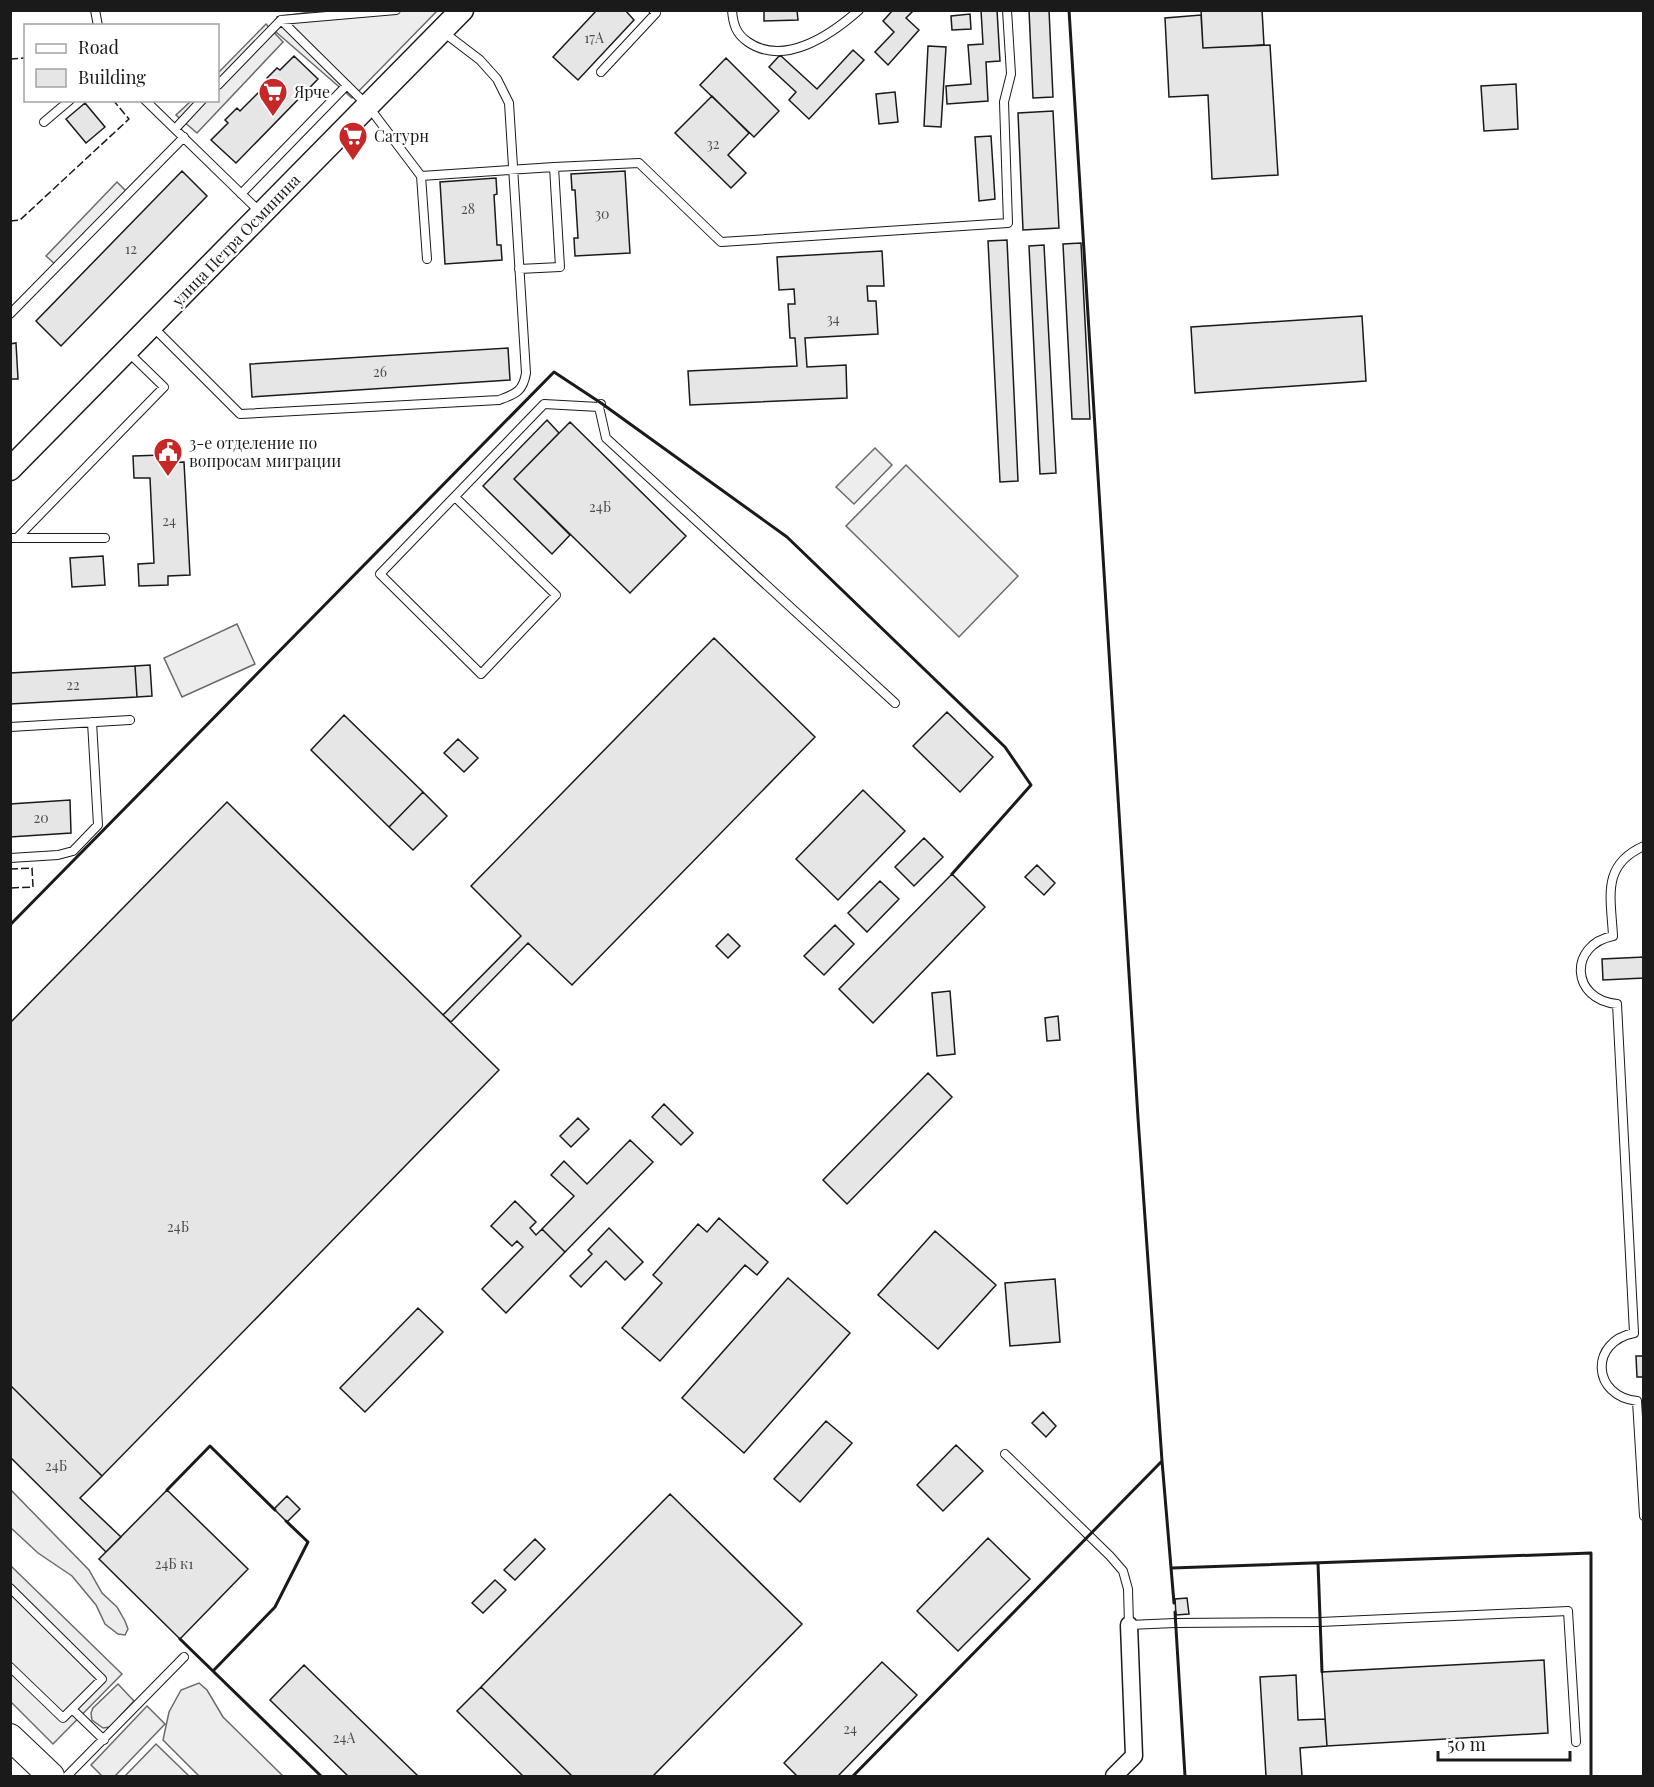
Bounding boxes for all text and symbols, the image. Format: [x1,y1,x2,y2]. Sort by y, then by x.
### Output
legend [24,24,219,102]
house number: 17А [584,28,604,47]
text: Road [78,35,119,59]
text: Building [78,65,146,89]
supermarket icon: Ярче [257,76,289,118]
place label: Ярче [293,81,330,102]
supermarket icon: Сатурн [337,120,369,162]
place label: Сатурн [374,125,429,146]
house number: 32 [706,134,720,153]
street label: улица Петра Осминина [166,169,304,311]
house number: 28 [461,199,475,218]
house number: 30 [595,204,609,223]
house number: 12 [125,239,137,258]
house number: 34 [826,309,840,328]
house number: 26 [373,362,387,381]
place label: 3-е отделение по вопросам миграции [189,432,341,471]
public building icon: 3-е отделение по вопросам миграции [152,436,184,478]
house number: 24Б [589,497,611,516]
house number: 24 [162,511,176,530]
house number: 22 [66,675,80,694]
house number: 20 [33,808,49,827]
house number: 24Б [167,1217,189,1236]
house number: 24Б [45,1456,67,1475]
house number: 24Б к1 [155,1554,193,1573]
house number: 24 [843,1719,857,1738]
scale bar [1438,1724,1570,1762]
house number: 24А [333,1728,355,1747]
text: 50 m [1447,1732,1486,1756]

